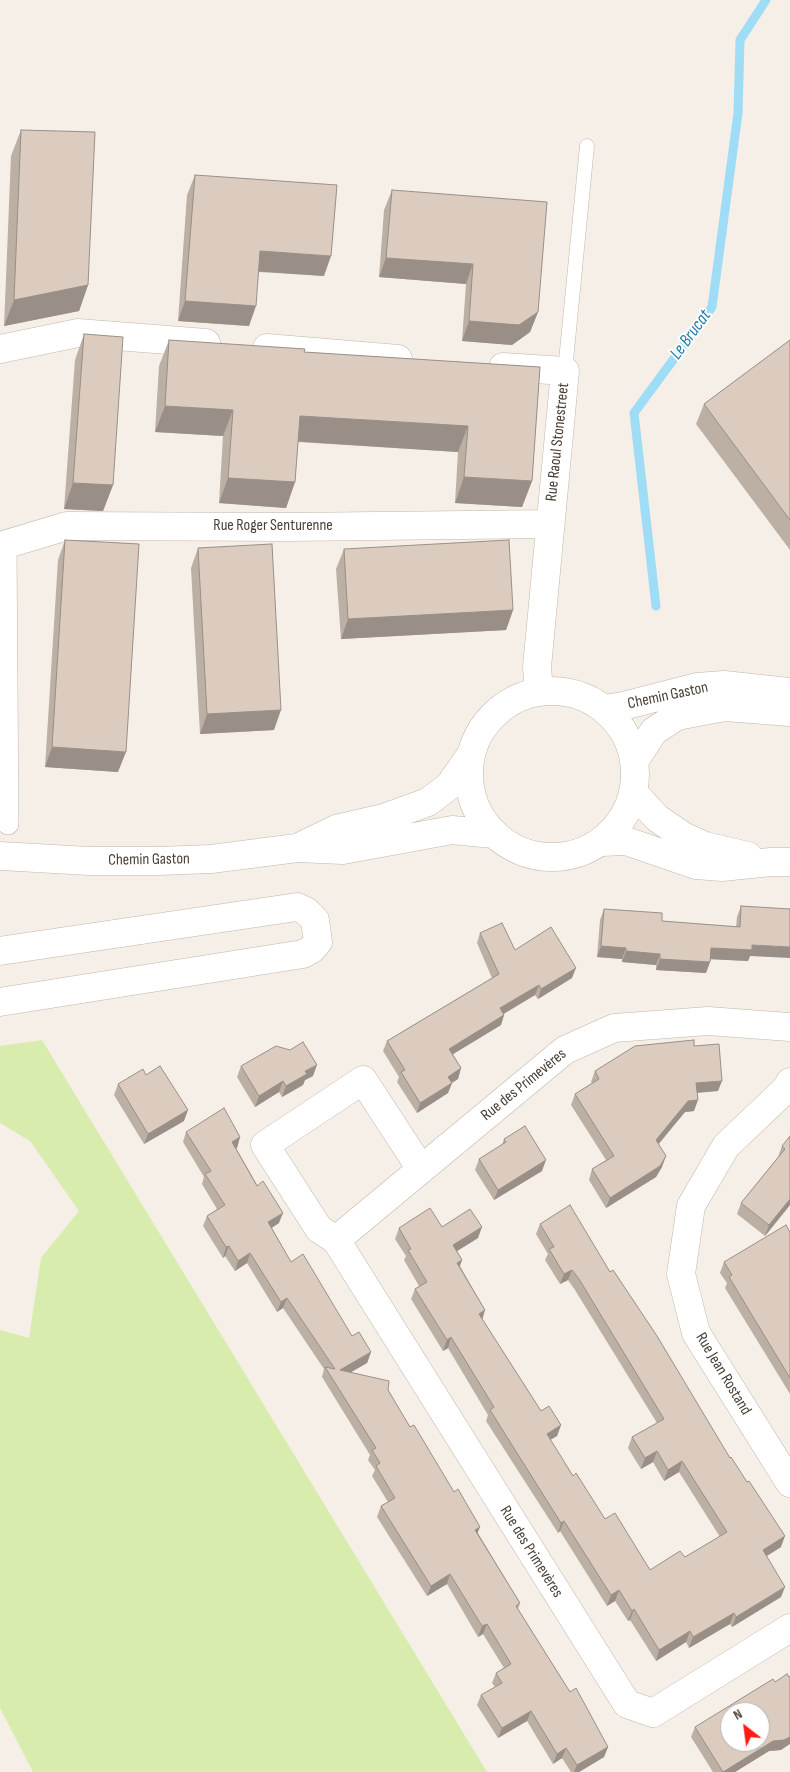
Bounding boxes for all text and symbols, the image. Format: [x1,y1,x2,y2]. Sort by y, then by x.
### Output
water label: Le Brucat [666,306,716,364]
street label: Rue Raoul Stonestreet [542,382,574,502]
street label: Rue Roger Senturenne [213,516,333,536]
street label: Chemin Gaston [626,678,710,714]
street label: Chemin Gaston [108,850,190,870]
street label: Rue des Primevères [477,1045,571,1125]
street label: Rue Jean Rostand [691,1329,755,1419]
street label: Rue des Primevères [495,1503,567,1601]
north arrow [720,1702,770,1752]
text: N [730,1705,745,1724]

